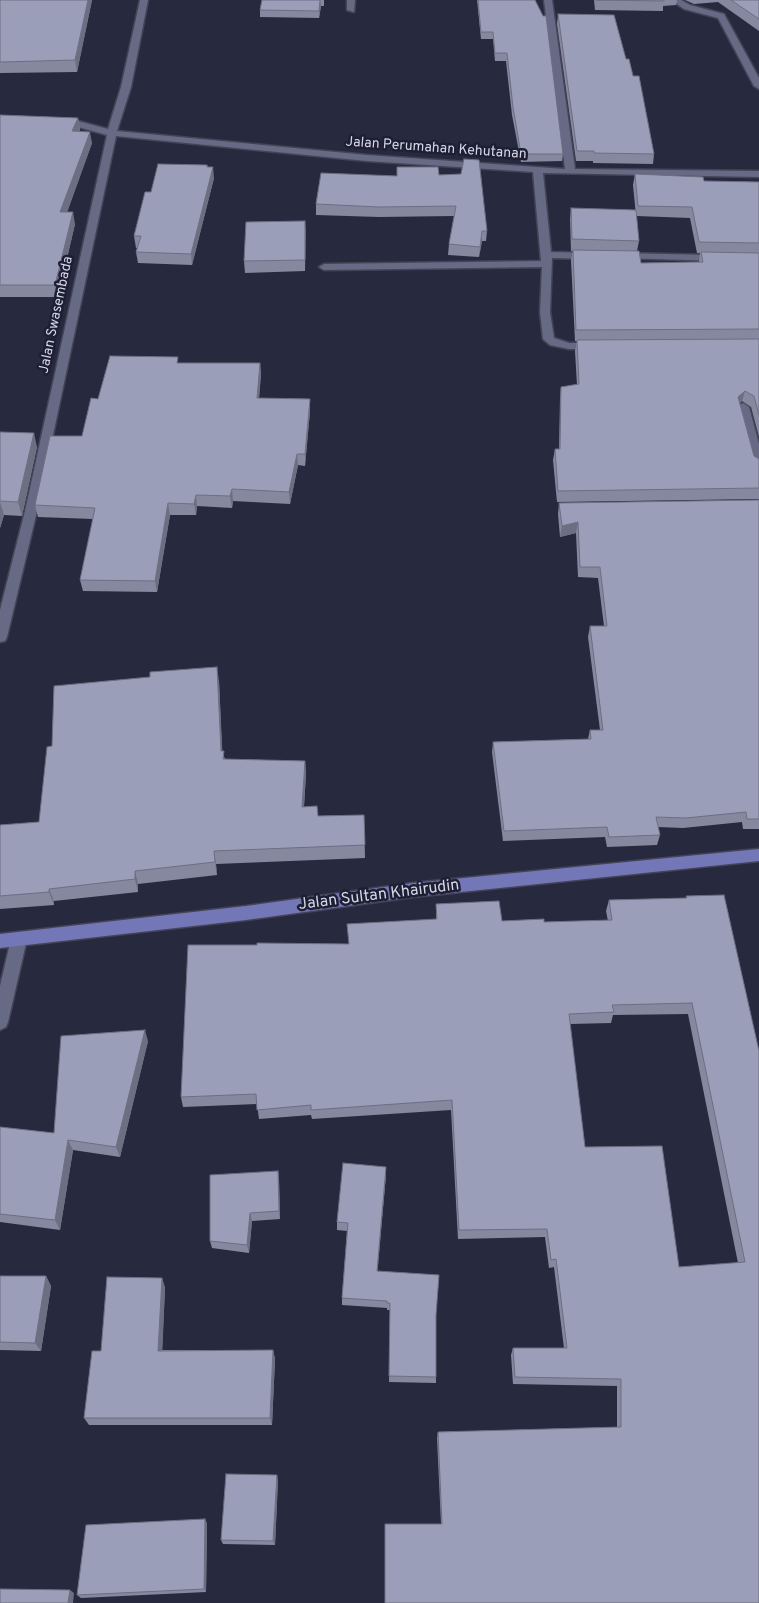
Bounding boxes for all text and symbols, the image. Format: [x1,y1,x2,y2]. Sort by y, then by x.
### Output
street label: Jalan Perumahan Kehutanan [345,134,527,164]
street label: Jalan Swasembada [36,255,78,375]
street label: Jalan Sultan Khairudin [297,877,461,915]

